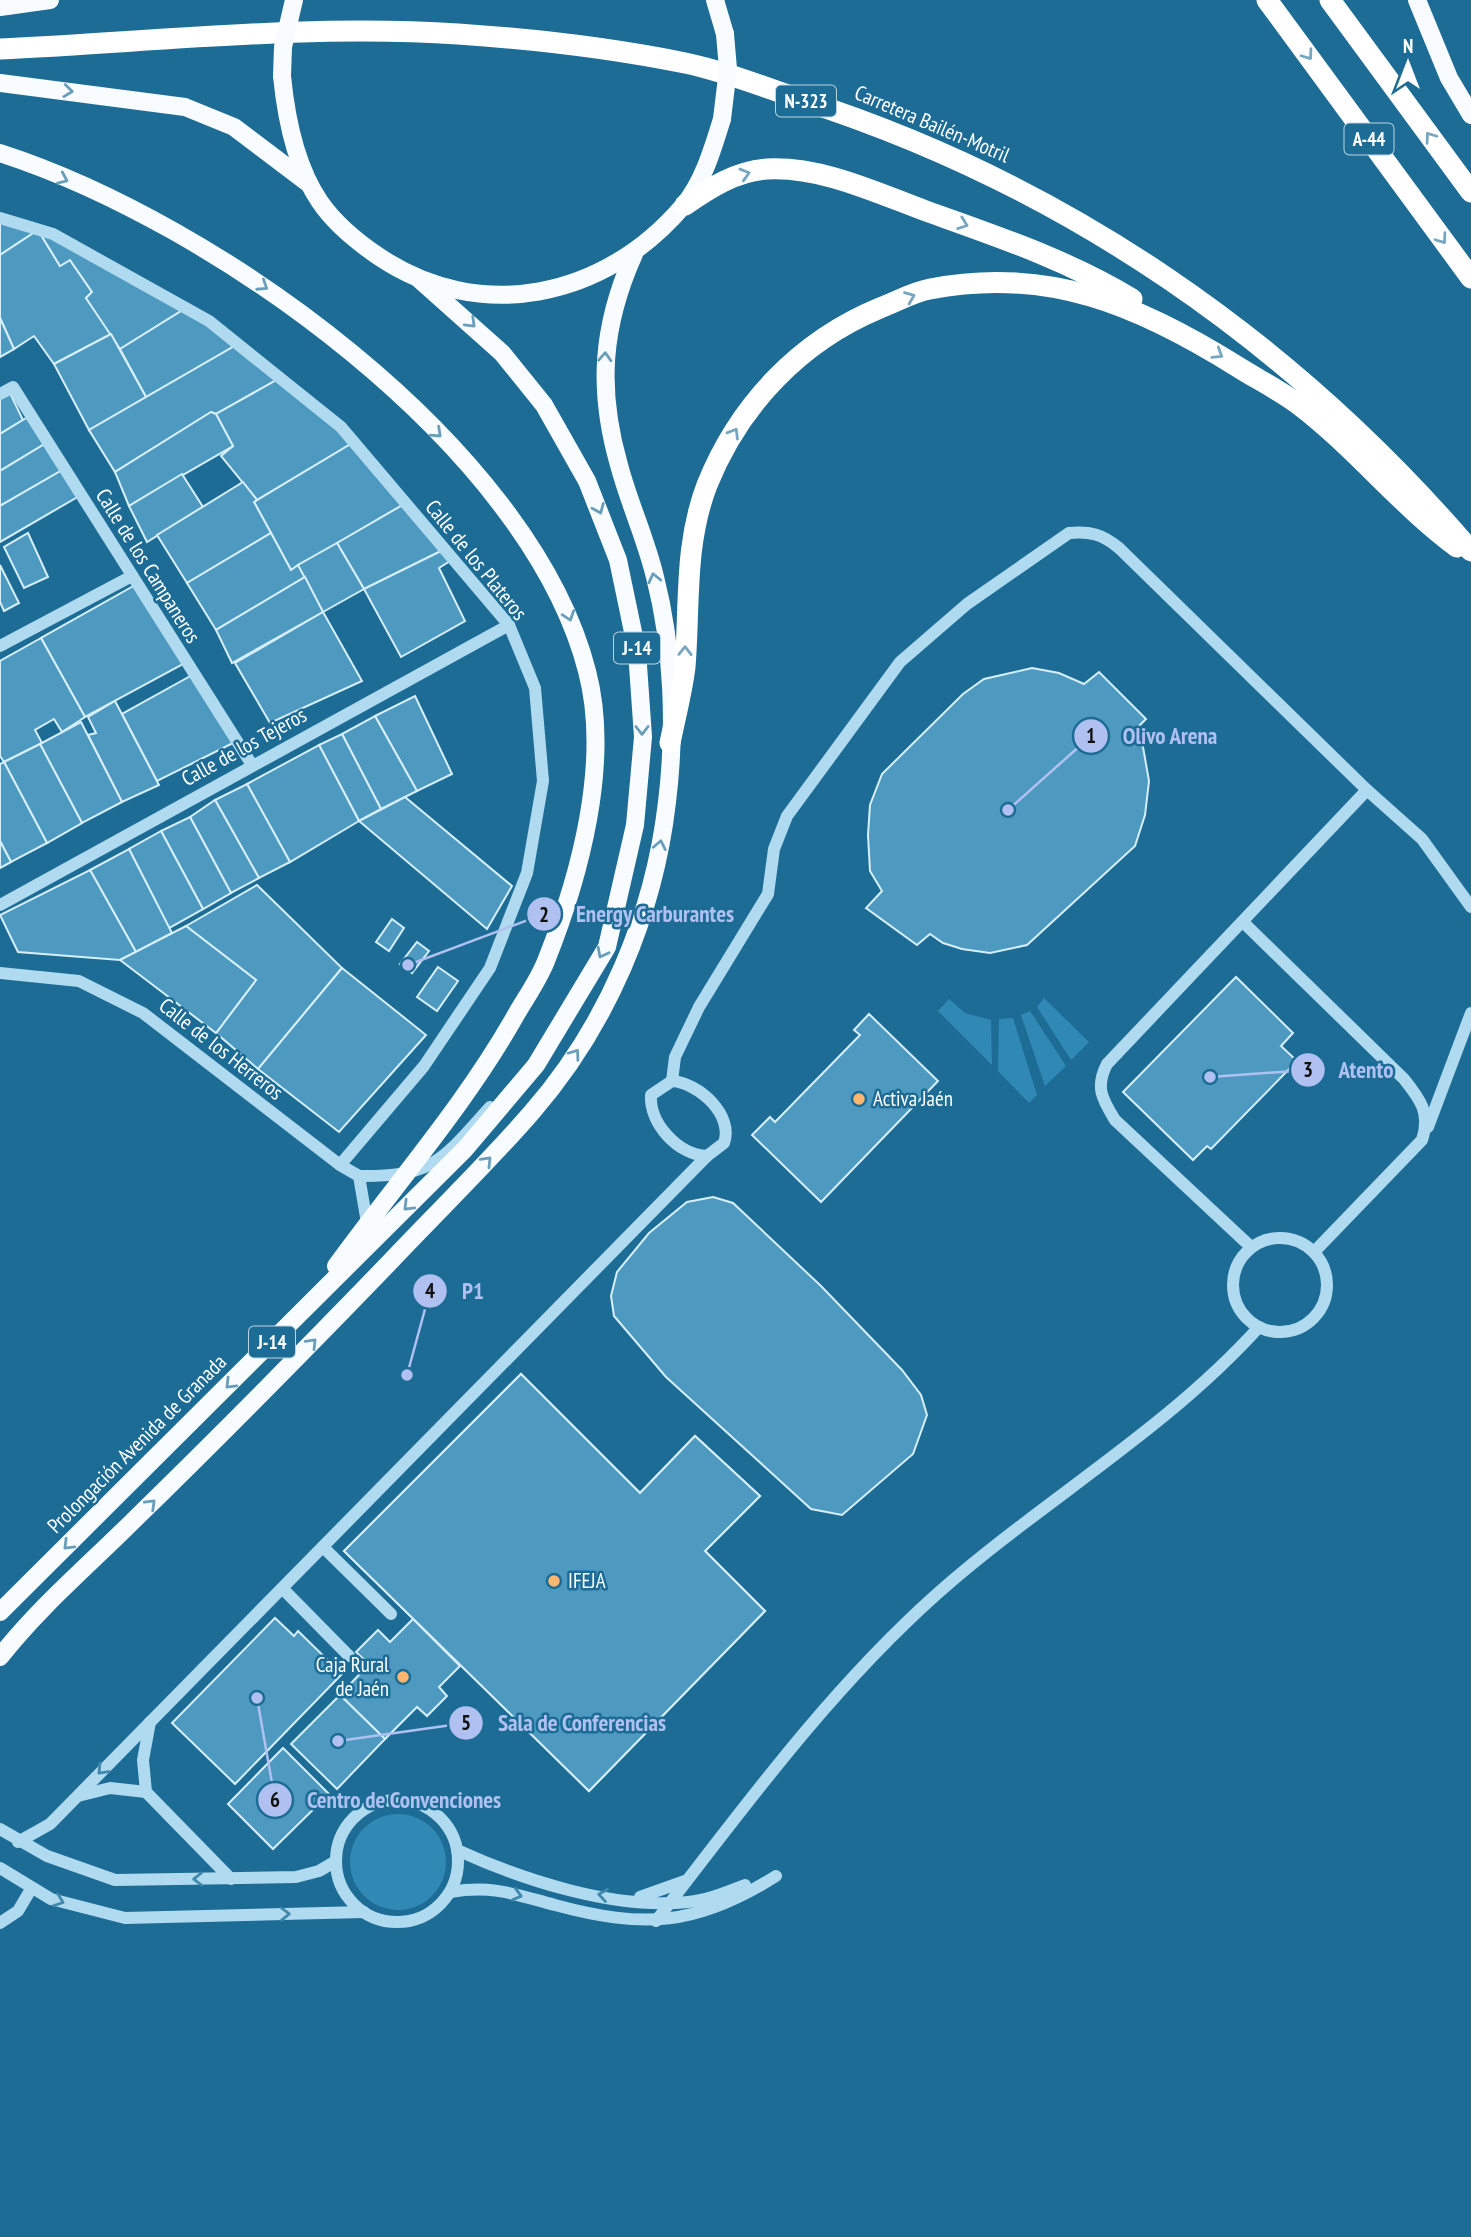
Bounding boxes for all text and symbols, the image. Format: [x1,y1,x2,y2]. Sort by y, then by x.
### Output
north arrow [1373,28,1443,98]
text: N [1403,34,1413,58]
one-way arrow [1300,47,1312,60]
street label: Carretera Bailén-Motril [851,79,1014,168]
one-way arrow [62,83,74,98]
road number: N-323 [776,86,836,116]
road number: A-44 [1344,124,1394,154]
one-way arrow [1426,132,1439,145]
one-way arrow [739,168,751,182]
one-way arrow [56,171,69,185]
one-way arrow [957,216,969,230]
one-way arrow [1434,231,1446,244]
one-way arrow [256,278,269,291]
one-way arrow [903,291,915,305]
one-way arrow [463,315,476,328]
one-way arrow [1211,346,1224,359]
one-way arrow [598,351,613,362]
one-way arrow [429,424,442,437]
one-way arrow [725,427,738,440]
street label: Calle de los Campaneros [90,483,207,648]
street label: Calle de los Plateros [420,494,533,625]
one-way arrow [591,501,605,514]
one-way arrow [648,572,662,584]
one-way arrow [561,609,575,621]
road number: J-14 [614,632,660,664]
one-way arrow [677,645,693,656]
street label: Calle de los Tejeros [176,701,311,792]
callout: Olivo Arena [1074,714,1232,758]
text: Olivo Arena [1123,721,1217,750]
text: 1 [1086,722,1096,749]
one-way arrow [634,726,650,736]
one-way arrow [652,839,667,851]
callout: Energy Carburantes [527,892,749,936]
text: Energy Carburantes [576,899,734,928]
text: 2 [539,901,549,928]
one-way arrow [597,946,611,958]
street label: Calle de los Herreros [154,992,289,1106]
callout: Atento [1290,1048,1408,1092]
one-way arrow [567,1049,579,1062]
text: Atento [1338,1055,1393,1084]
text: 3 [1303,1056,1313,1083]
place label: Activa Jaén [873,1085,953,1112]
marker: Activa Jaén [851,1091,867,1107]
one-way arrow [478,1156,491,1169]
one-way arrow [403,1198,416,1211]
callout: P1 [413,1269,498,1313]
text: P1 [462,1276,484,1305]
text: 4 [425,1277,435,1304]
road number: J-14 [249,1326,295,1358]
one-way arrow [304,1338,317,1351]
street label: Prolongación Avenida de Granada [41,1348,232,1539]
one-way arrow [225,1376,238,1389]
one-way arrow [143,1499,156,1512]
one-way arrow [63,1536,76,1549]
place label: IFEJA [568,1567,606,1594]
marker: IFEJA [546,1573,562,1589]
place label: Caja Rural de Jaén [316,1651,389,1702]
marker: Caja Rural de Jaén [395,1669,411,1685]
callout: Sala de Conferencias [449,1701,680,1745]
text: Sala de Conferencias [498,1708,666,1737]
text: 5 [461,1709,471,1736]
one-way arrow [98,1762,111,1775]
callout: Centro de Convenciones [258,1778,515,1822]
text: Centro de Convenciones [307,1785,501,1814]
text: 6 [270,1786,280,1813]
one-way arrow [192,1871,203,1887]
one-way arrow [511,1887,523,1901]
one-way arrow [597,1888,609,1903]
one-way arrow [53,1893,65,1907]
one-way arrow [280,1906,290,1922]

